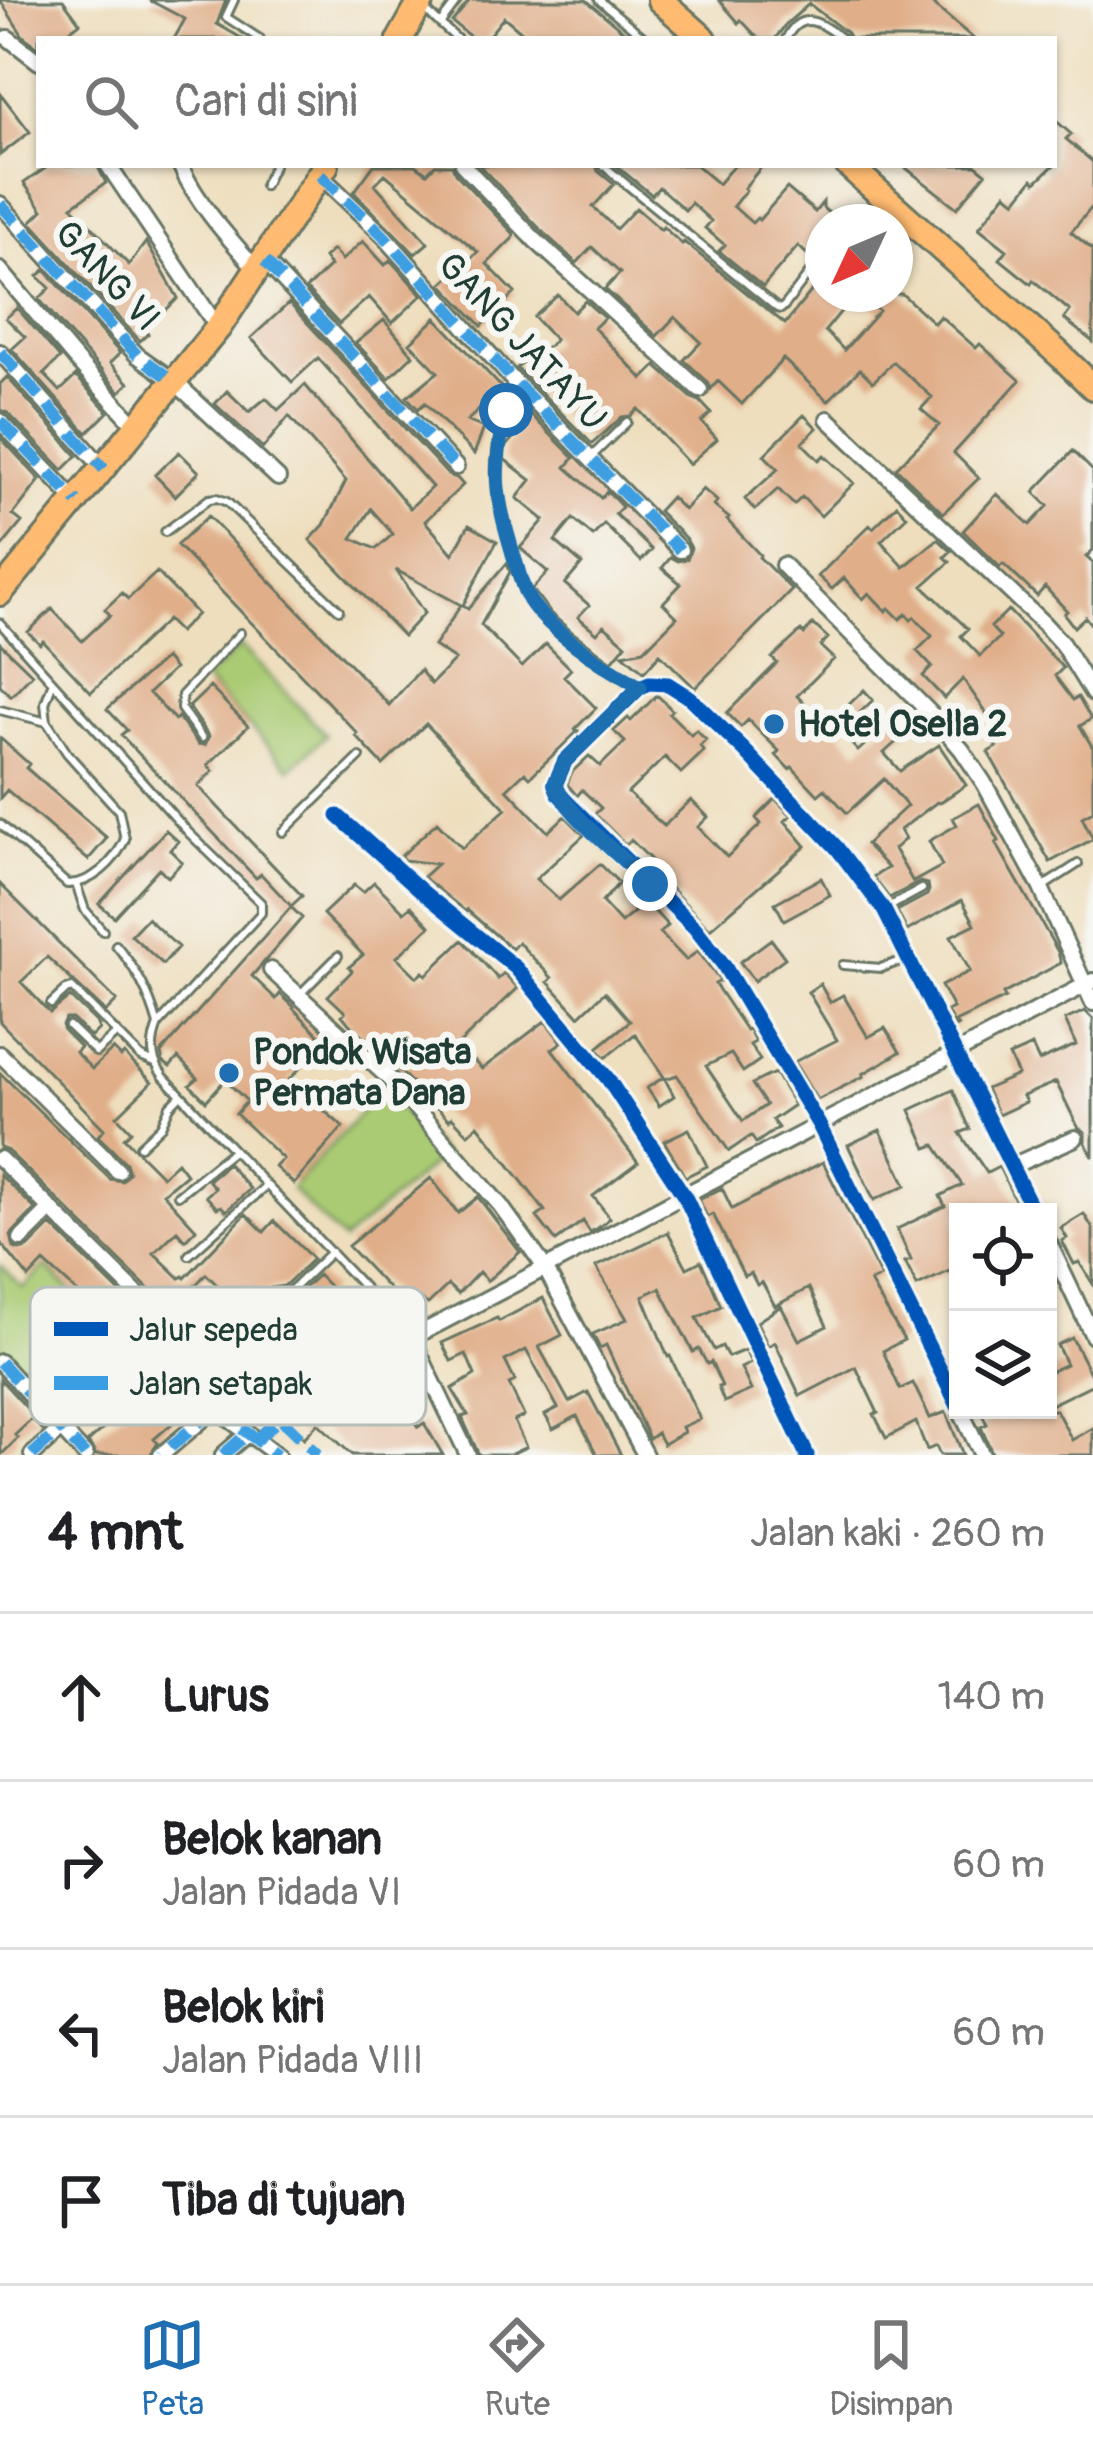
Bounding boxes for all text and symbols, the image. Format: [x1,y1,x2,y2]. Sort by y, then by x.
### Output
search box [36,36,1057,168]
icon: search [78,69,144,135]
text: Cari di sini [174,74,358,130]
north arrow [805,204,913,312]
street label: GANG VI [45,211,169,341]
street label: GANG JATAYU [428,243,616,441]
route start [479,383,533,437]
place label: Hotel Osella 2 [798,702,1007,747]
marker: Hotel Osella 2 [761,711,787,737]
route end [623,857,677,911]
place label: Pondok Wisata Permata Dana [253,1030,471,1116]
marker: Pondok Wisata Permata Dana [216,1060,242,1086]
map controls [949,1203,1057,1419]
button: locate [949,1203,1057,1311]
legend [30,1287,426,1425]
text: Jalur sepeda [129,1310,298,1351]
button: layers [949,1311,1057,1419]
text: Jalan setapak [129,1364,313,1405]
text: 4 mnt [48,1501,183,1565]
text: Jalan kaki · 260 m [750,1509,1045,1558]
icon: ahead [48,1664,114,1730]
text: Lurus [162,1669,269,1725]
text: 140 m [937,1672,1045,1721]
text: Belok kanan [162,1812,382,1868]
icon: right [48,1832,114,1898]
text: 60 m [953,1840,1045,1889]
text: Jalan Pidada VI [162,1868,401,1917]
text: Belok kiri [162,1980,324,2036]
icon: left [48,2000,114,2066]
text: 60 m [953,2008,1045,2057]
text: Jalan Pidada VIII [162,2036,423,2085]
icon: arrive [48,2168,114,2234]
text: Tiba di tujuan [162,2173,406,2229]
tab: Peta [139,2312,205,2425]
tab: Rute [484,2312,550,2425]
tab: Disimpan [829,2312,954,2425]

